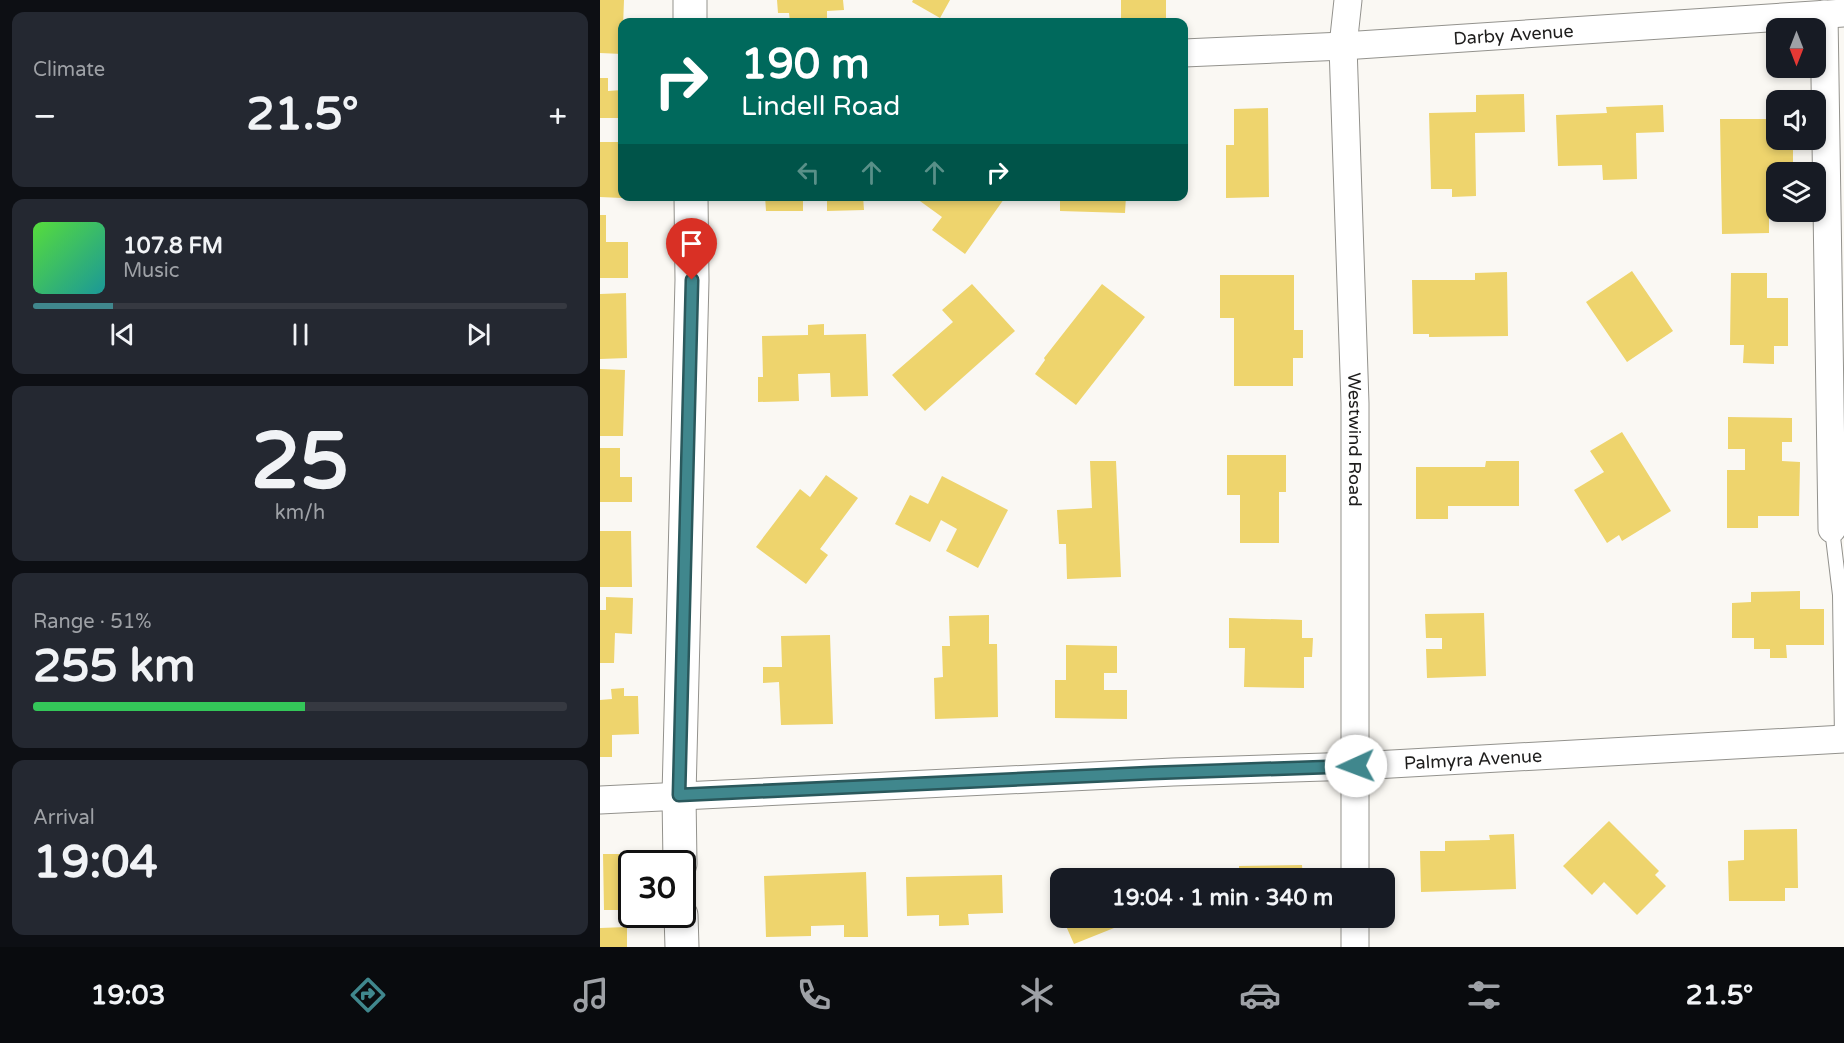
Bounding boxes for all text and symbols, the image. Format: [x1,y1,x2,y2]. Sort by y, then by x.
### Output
north arrow [1766,18,1826,78]
map controls [1766,18,1826,222]
street label: Darby Avenue [1453,20,1574,50]
text: 190 m [741,39,870,90]
icon: right [642,42,720,120]
text: Climate [33,58,105,82]
text: 21.5° [246,88,359,142]
text: Lindell Road [741,90,900,123]
button: sound [1766,90,1826,150]
text: − [33,97,57,136]
text: + [548,97,567,136]
icon: left [792,156,825,189]
icon: ahead [855,156,888,189]
icon: ahead [918,156,951,189]
icon: right [981,156,1014,189]
button: layers [1766,162,1826,222]
pin [666,218,717,280]
icon: arrive [675,227,708,260]
text: 107.8 FM [123,233,223,259]
text: Music [123,259,179,283]
icon: previous [106,318,139,351]
icon: pause [284,318,317,351]
icon: next [462,318,495,351]
street label: Westwind Road [1343,372,1366,507]
text: 25 [251,415,349,509]
text: km/h [275,501,325,525]
text: Range · 51% [33,610,152,634]
text: 255 km [33,640,195,694]
position arrow [1324,734,1388,798]
street label: Palmyra Avenue [1403,745,1543,774]
text: Arrival [33,806,95,830]
text: 19:04 [33,836,158,890]
speed limit sign: 30 [618,850,696,928]
text: 19:04 · 1 min · 340 m [1112,885,1333,911]
icon: directions [347,974,389,1016]
icon: music [570,974,612,1016]
icon: phone [793,974,835,1016]
icon: climate [1016,974,1058,1016]
icon: car [1239,974,1281,1016]
icon: filters [1463,974,1505,1016]
text: 19:03 [91,979,165,1012]
text: 21.5° [1686,979,1753,1012]

